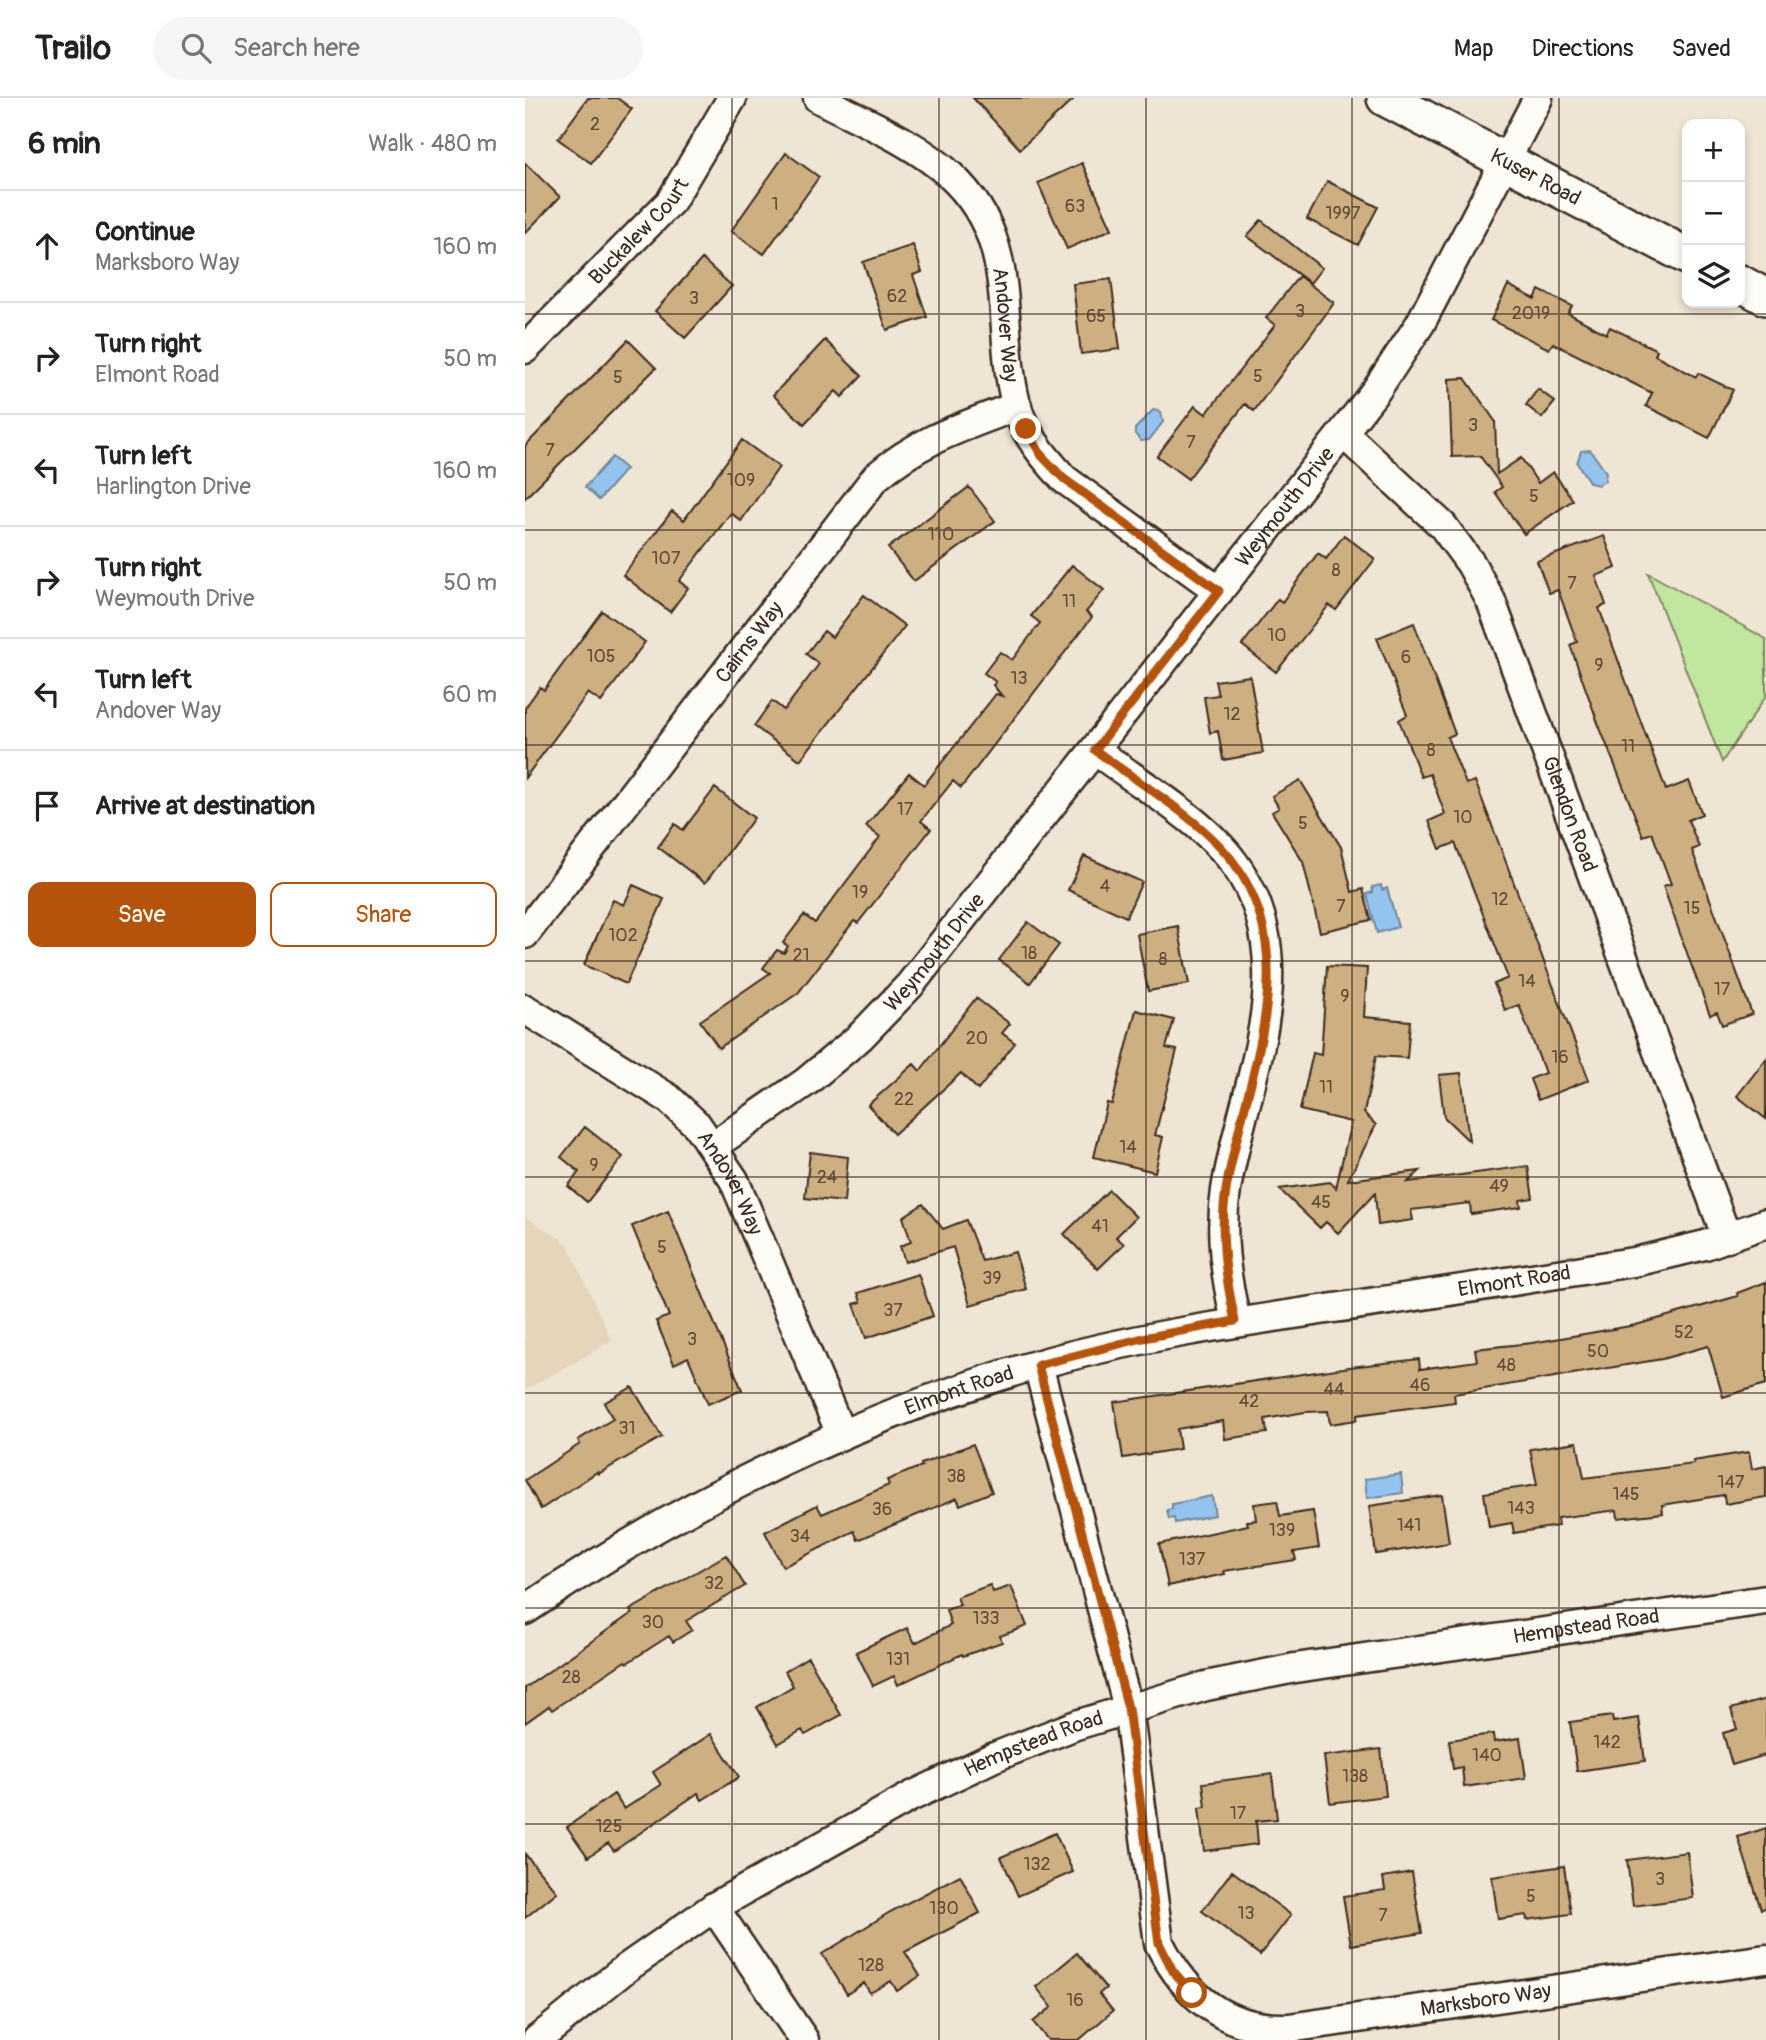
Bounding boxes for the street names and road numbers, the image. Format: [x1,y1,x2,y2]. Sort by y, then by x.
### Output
street label: Kuser Road [1485,142,1585,212]
street label: Buckalew Court [583,173,696,291]
street label: Andover Way [986,266,1024,384]
street label: Weymouth Drive [1230,441,1341,573]
street label: Cairns Way [710,596,790,689]
street label: Glendon Road [1536,753,1603,876]
street label: Weymouth Drive [878,887,991,1018]
street label: Andover Way [691,1125,769,1239]
street label: Elmont Road [1456,1259,1573,1304]
street label: Elmont Road [901,1359,1017,1422]
street label: Hempstead Road [1511,1603,1661,1650]
street label: Hempstead Road [959,1705,1106,1783]
street label: Marksboro Way [1419,1977,1553,2023]

